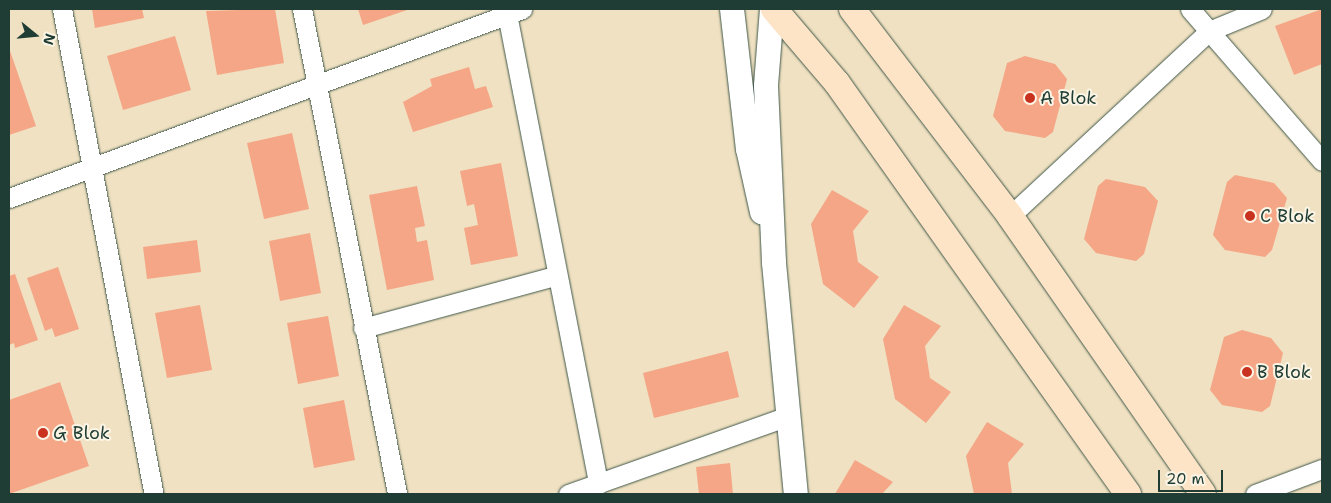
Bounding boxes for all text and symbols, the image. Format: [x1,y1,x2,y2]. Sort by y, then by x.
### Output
north arrow [10,10,60,60]
text: N [39,31,60,47]
place label: A Blok [1040,87,1097,109]
marker: A Blok [1024,92,1036,104]
place label: C Blok [1260,205,1314,227]
marker: C Blok [1244,210,1256,222]
place label: B Blok [1257,361,1311,383]
marker: B Blok [1241,366,1253,378]
place label: G Blok [53,422,110,444]
marker: G Blok [37,427,49,439]
scale bar [1161,460,1226,492]
text: 20 m [1166,469,1205,489]

